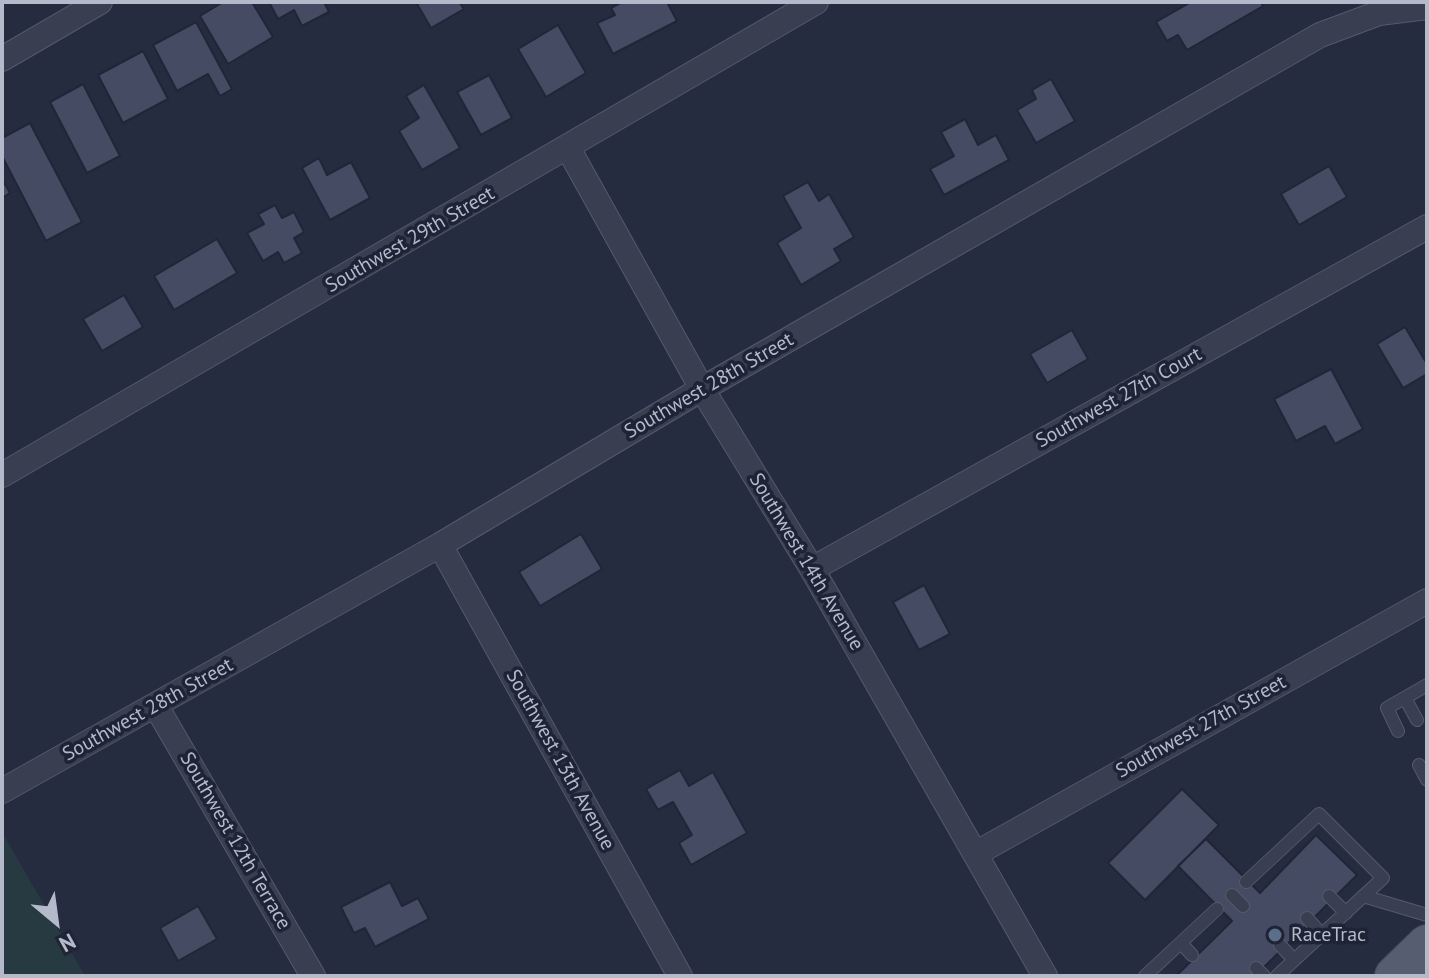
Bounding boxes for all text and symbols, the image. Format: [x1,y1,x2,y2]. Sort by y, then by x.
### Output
street label: Southwest 29th Street [321,182,499,298]
street label: Southwest 28th Street [620,328,798,444]
street label: Southwest 27th Court [1032,342,1206,454]
street label: Southwest 14th Avenue [744,469,868,655]
street label: Southwest 28th Street [59,653,237,767]
street label: Southwest 13th Avenue [500,666,620,854]
street label: Southwest 27th Street [1112,670,1290,784]
street label: Southwest 12th Terrace [174,748,296,934]
north arrow [16,882,96,962]
place label: RaceTrac [1291,923,1366,947]
marker: RaceTrac [1266,926,1284,944]
text: N [55,927,81,959]

